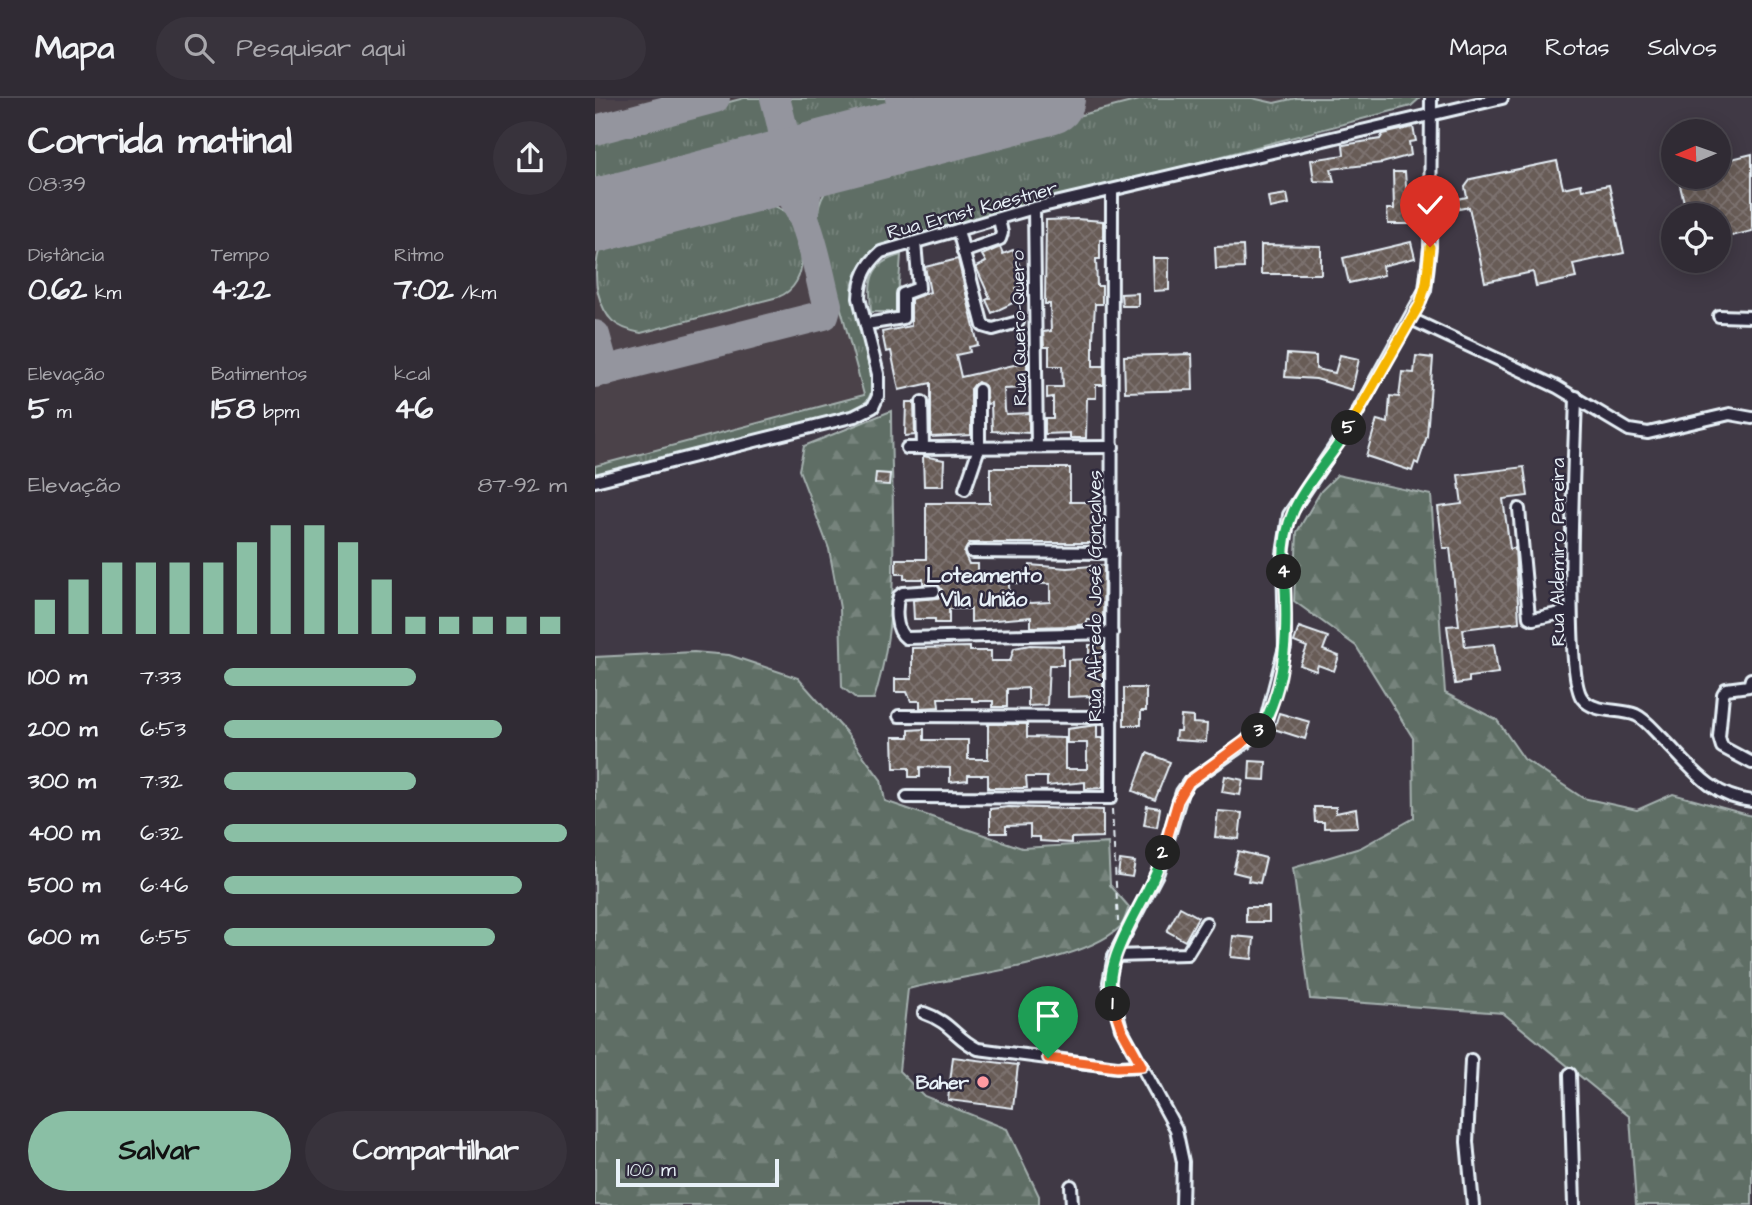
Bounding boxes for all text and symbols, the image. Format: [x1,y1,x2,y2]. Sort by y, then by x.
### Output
search box [156,17,646,80]
text: Mapa [35,25,114,71]
icon: search [180,29,218,67]
text: Pesquisar aqui [236,30,405,66]
text: Mapa [1449,31,1507,65]
text: Rotas [1545,31,1610,65]
text: Salvos [1648,31,1717,65]
text: Corrida matinal [28,116,292,168]
north arrow [1661,119,1731,189]
map controls [1661,119,1731,273]
button: share [493,121,567,195]
text: 08:39 [28,168,86,200]
street label: Rua Ernst Kaestner [884,175,1061,246]
pin [1400,175,1460,247]
icon: check [1411,186,1449,224]
button: locate [1661,203,1731,273]
text: Distância [28,242,104,269]
text: Tempo [211,242,269,269]
text: Ritmo [394,242,444,269]
street label: Rua Quero-Quero [1005,250,1034,406]
text: 0.62 [28,269,87,311]
text: 4:22 [211,269,271,311]
text: 7:02 [394,269,454,311]
text: km [87,280,121,307]
text: /km [454,280,496,307]
text: Elevação [28,361,104,388]
text: Batimentos [211,361,307,388]
text: kcal [394,361,430,388]
text: 5 [28,388,49,430]
text: 158 [211,388,256,430]
text: 46 [394,388,433,430]
text: m [49,399,72,426]
text: bpm [256,399,299,426]
pin: 5 [1331,410,1367,446]
text: 5 [1342,414,1355,441]
street label: Rua Aldemiro Pereira [1545,458,1572,646]
text: Elevação [28,469,121,501]
text: 87–92 m [477,469,567,501]
street label: Rua Alfredo José Gonçalves [1082,470,1109,722]
pin: 4 [1267,554,1301,589]
text: 4 [1277,558,1290,585]
district label: Loteamento Vila União [926,561,1042,614]
text: 100 m [28,661,87,693]
text: 7:33 [140,661,181,693]
text: 200 m [28,713,97,745]
text: 6:53 [140,713,186,745]
pin: 3 [1241,714,1277,748]
text: 3 [1254,717,1263,744]
text: 300 m [28,765,96,797]
text: 7:32 [140,765,183,797]
text: 400 m [28,817,100,849]
text: 6:32 [140,817,183,849]
pin: 2 [1145,836,1181,870]
text: 2 [1157,839,1168,866]
text: 500 m [28,869,100,901]
text: 6:46 [140,869,188,901]
text: 600 m [28,921,99,953]
text: 6:55 [140,921,191,953]
pin [1018,986,1078,1058]
pin: 1 [1095,986,1131,1021]
text: 1 [1111,990,1114,1017]
icon: arrive [1029,997,1067,1035]
place label: Baher [916,1070,970,1097]
marker: Baher [975,1074,991,1090]
button: Salvar [28,1111,291,1191]
button: Compartilhar [305,1111,567,1191]
scale bar [616,1156,779,1188]
text: 100 m [627,1157,676,1184]

